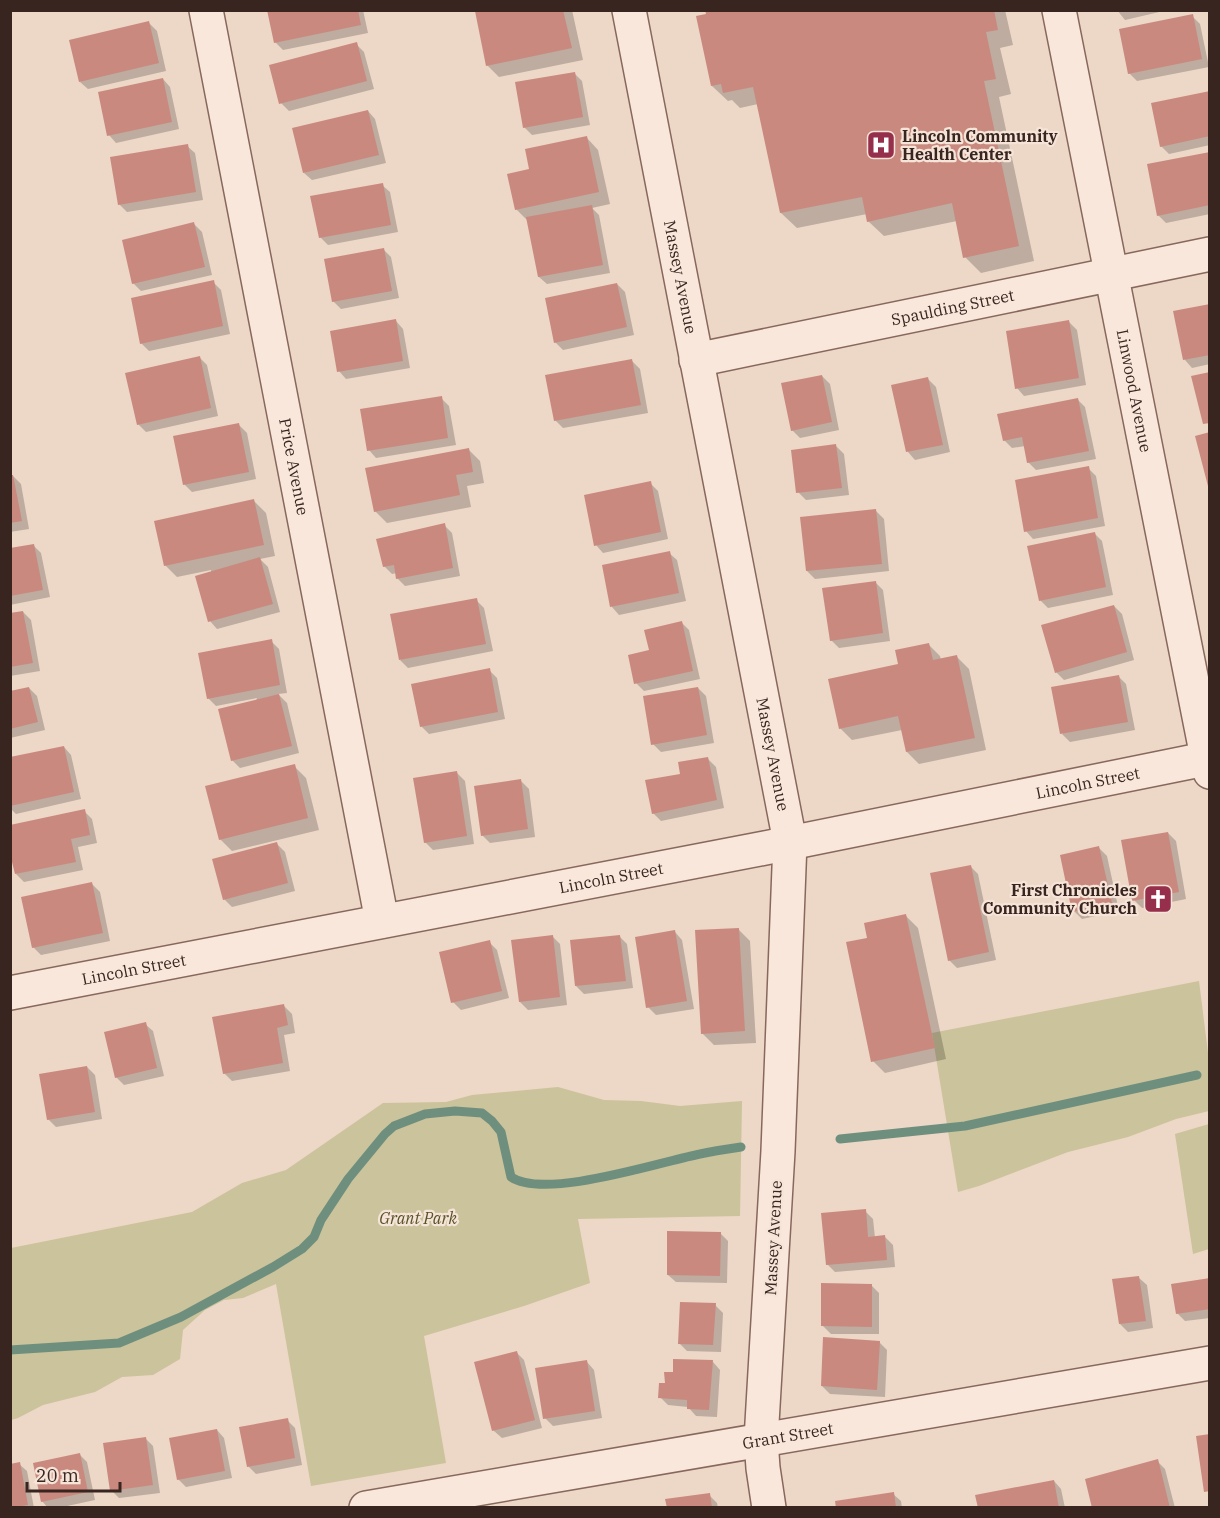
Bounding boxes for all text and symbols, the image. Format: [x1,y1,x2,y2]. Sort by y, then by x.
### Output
place label: Lincoln Community Health Center [902,126,1058,164]
hospital icon: Lincoln Community Health Center [865,129,897,161]
street label: Massey Avenue [660,219,701,336]
street label: Spaulding Street [889,285,1016,330]
street label: Linwood Avenue [1112,327,1156,454]
street label: Price Avenue [275,416,313,517]
street label: Massey Avenue [752,696,794,813]
street label: Lincoln Street [1034,762,1142,803]
street label: Lincoln Street [557,858,665,897]
place label: First Chronicles Community Church [983,880,1137,918]
church icon: First Chronicles Community Church [1142,883,1174,915]
street label: Lincoln Street [80,949,188,989]
street label: Massey Avenue [760,1180,786,1296]
park label: Grant Park [379,1208,457,1228]
street label: Grant Street [741,1418,835,1453]
scale bar [27,1455,120,1493]
text: 20 m [36,1464,79,1487]

